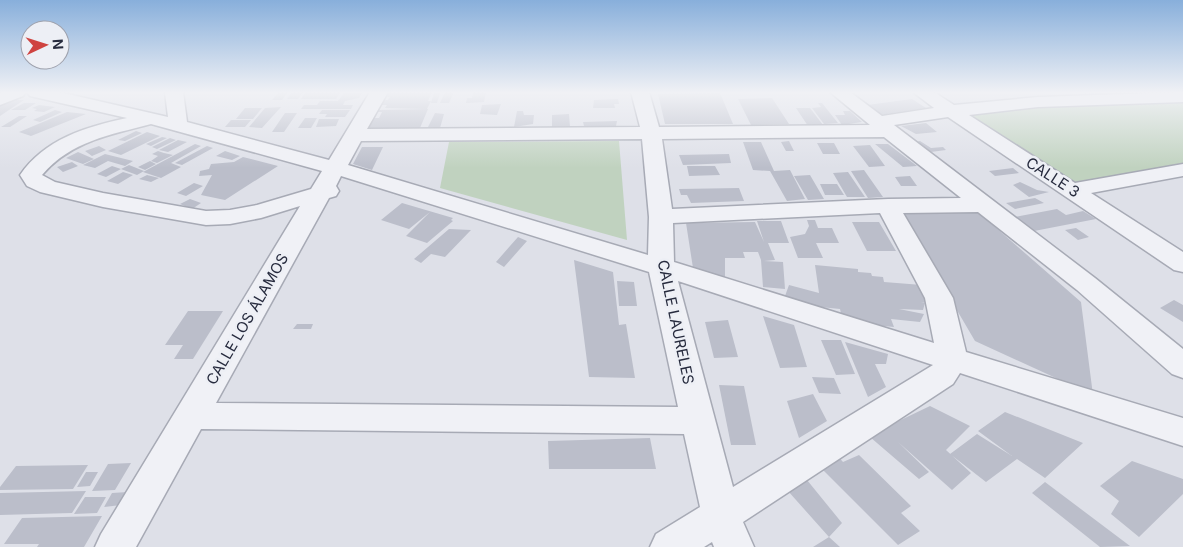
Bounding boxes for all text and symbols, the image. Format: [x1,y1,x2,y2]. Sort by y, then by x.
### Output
north arrow [20,20,70,70]
text: N [50,38,67,50]
street label: CALLE 3 [1022,153,1084,201]
street label: CALLE LOS ÁLAMOS [202,250,292,388]
street label: CALLE LAURELES [654,258,698,386]

